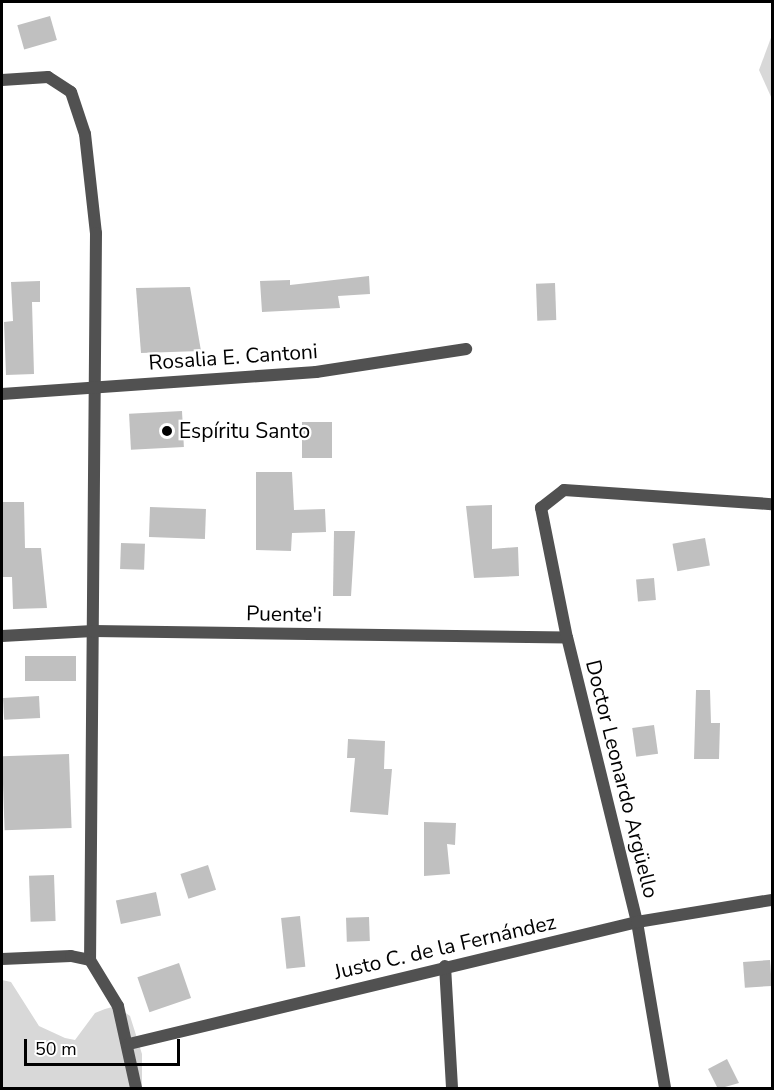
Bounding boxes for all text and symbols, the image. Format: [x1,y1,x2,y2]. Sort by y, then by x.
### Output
street label: Rosalia E. Cantoni [148,339,318,375]
place label: Espíritu Santo [179,418,310,444]
marker: Espíritu Santo [160,424,174,438]
street label: Puente'i [246,601,322,627]
street label: Doctor Leonardo Argüello [580,657,664,901]
street label: Justo C. de la Fernández [332,909,558,985]
scale bar [27,1027,183,1065]
text: 50 m [35,1037,77,1061]

